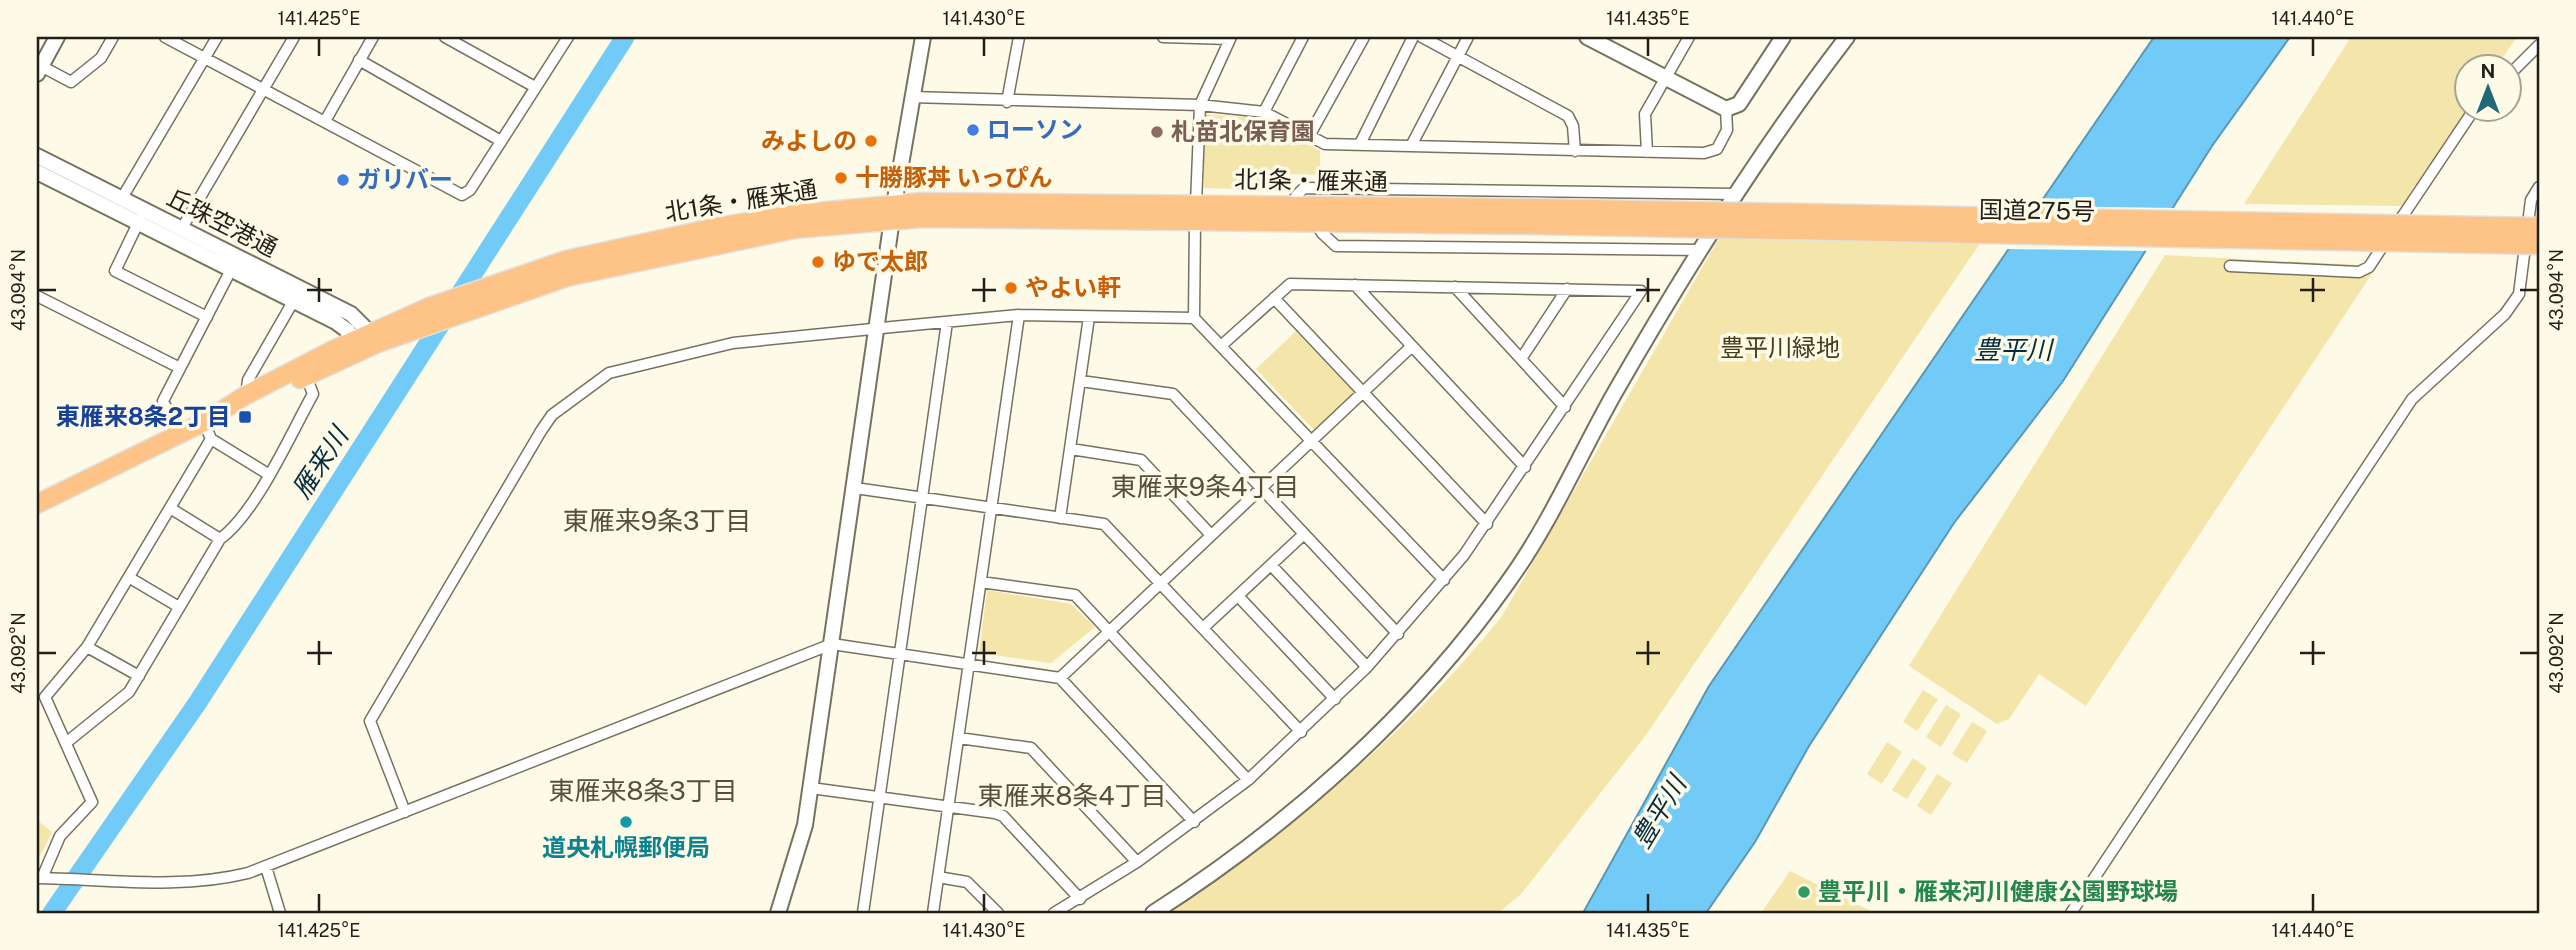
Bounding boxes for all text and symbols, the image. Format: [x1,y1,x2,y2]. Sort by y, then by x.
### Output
text: 141.425°E [278,8,360,29]
text: 141.430°E [943,8,1025,29]
text: 141.435°E [1606,8,1690,29]
text: 141.440°E [2271,8,2355,29]
north arrow [2454,52,2524,122]
text: N [2481,60,2495,82]
place label: ローソン [987,115,1083,143]
place label: 札苗北保育園 [1171,117,1315,145]
marker: ローソン [965,122,981,138]
marker: 札苗北保育園 [1149,124,1165,140]
place label: みよしの [761,126,857,154]
marker: みよしの [863,133,879,149]
place label: 十勝豚丼 いっぴん [855,163,1052,191]
place label: ガリバー [357,165,453,193]
street label: 北1条・雁来通 [1234,165,1388,195]
marker: 十勝豚丼 いっぴん [833,170,849,186]
marker: ガリバー [335,172,351,188]
street label: 北1条・雁来通 [663,174,819,226]
street label: 丘珠空港通 [163,182,282,262]
street label: 国道275号 [1979,195,2095,225]
place label: ゆで太郎 [832,247,928,275]
text: 43.094°N [8,249,29,331]
text: 43.094°N [2546,249,2567,331]
marker: ゆで太郎 [810,254,826,270]
place label: やよい軒 [1025,273,1121,301]
marker: やよい軒 [1003,280,1019,296]
park label: 豊平川緑地 [1720,333,1840,361]
water label: 豊平川 [1974,334,2055,365]
place label: 東雁来8条2丁目 [56,402,231,430]
marker: 東雁来8条2丁目 [237,409,253,425]
water label: 雁来川 [285,419,355,504]
district label: 東雁来9条4丁目 [1111,471,1299,502]
district label: 東雁来9条3丁目 [563,505,751,536]
text: 43.092°N [8,612,29,694]
text: 43.092°N [2546,612,2567,694]
water label: 豊平川 [1625,768,1693,853]
district label: 東雁来8条3丁目 [548,775,738,806]
district label: 東雁来8条4丁目 [977,780,1167,811]
marker: 道央札幌郵便局 [618,814,634,830]
place label: 道央札幌郵便局 [542,833,710,861]
place label: 豊平川・雁来河川健康公園野球場 [1818,877,2178,905]
marker: 豊平川・雁来河川健康公園野球場 [1796,884,1812,900]
text: 141.425°E [278,920,360,941]
text: 141.430°E [943,920,1025,941]
text: 141.435°E [1606,920,1690,941]
text: 141.440°E [2271,920,2355,941]

